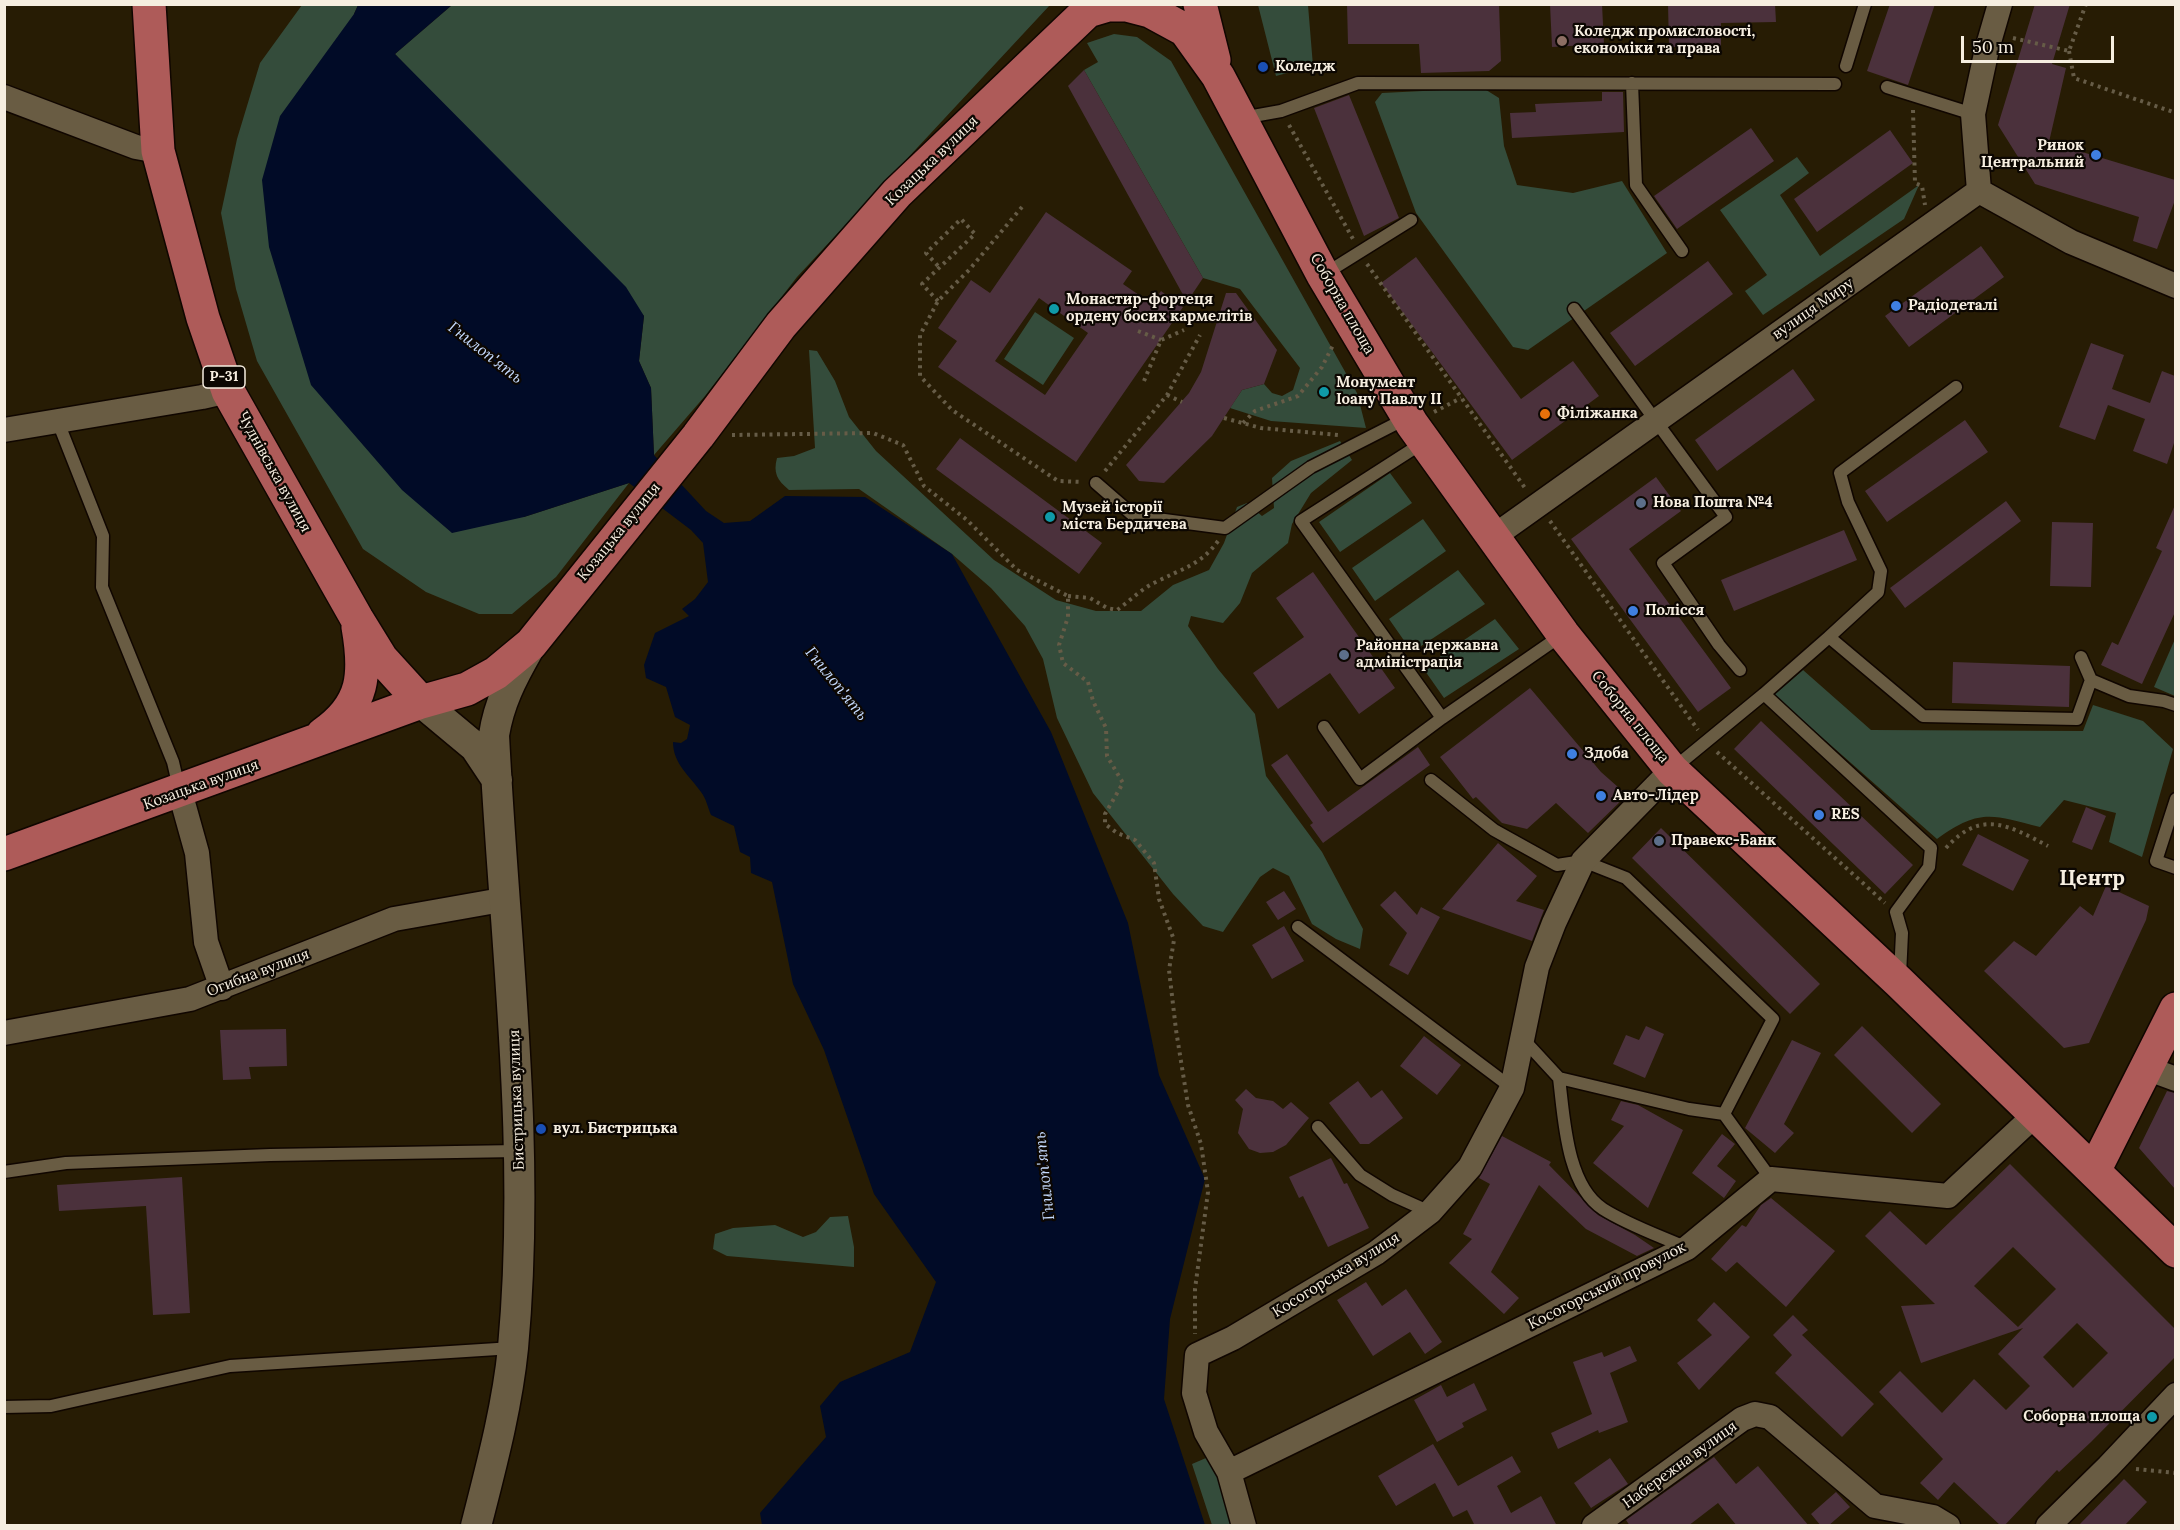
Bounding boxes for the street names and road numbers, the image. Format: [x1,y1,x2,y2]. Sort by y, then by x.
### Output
street label: Козацька вулиця [882,112,982,210]
street label: Соборна площа [1306,250,1378,358]
street label: вулиця Миру [1769,274,1857,344]
road number: Р-31 [203,366,245,388]
street label: Чуднівська вулиця [233,409,315,535]
street label: Козацька вулиця [574,479,664,585]
street label: Соборна площа [1587,667,1673,767]
street label: Козацька вулиця [141,756,261,814]
street label: Огибна вулиця [204,945,312,1001]
street label: Бистрицька вулиця [506,1030,528,1170]
street label: Косогорська вулиця [1269,1229,1403,1321]
street label: Косогорський провулок [1525,1238,1689,1334]
street label: Набережна вулиця [1619,1418,1741,1512]

